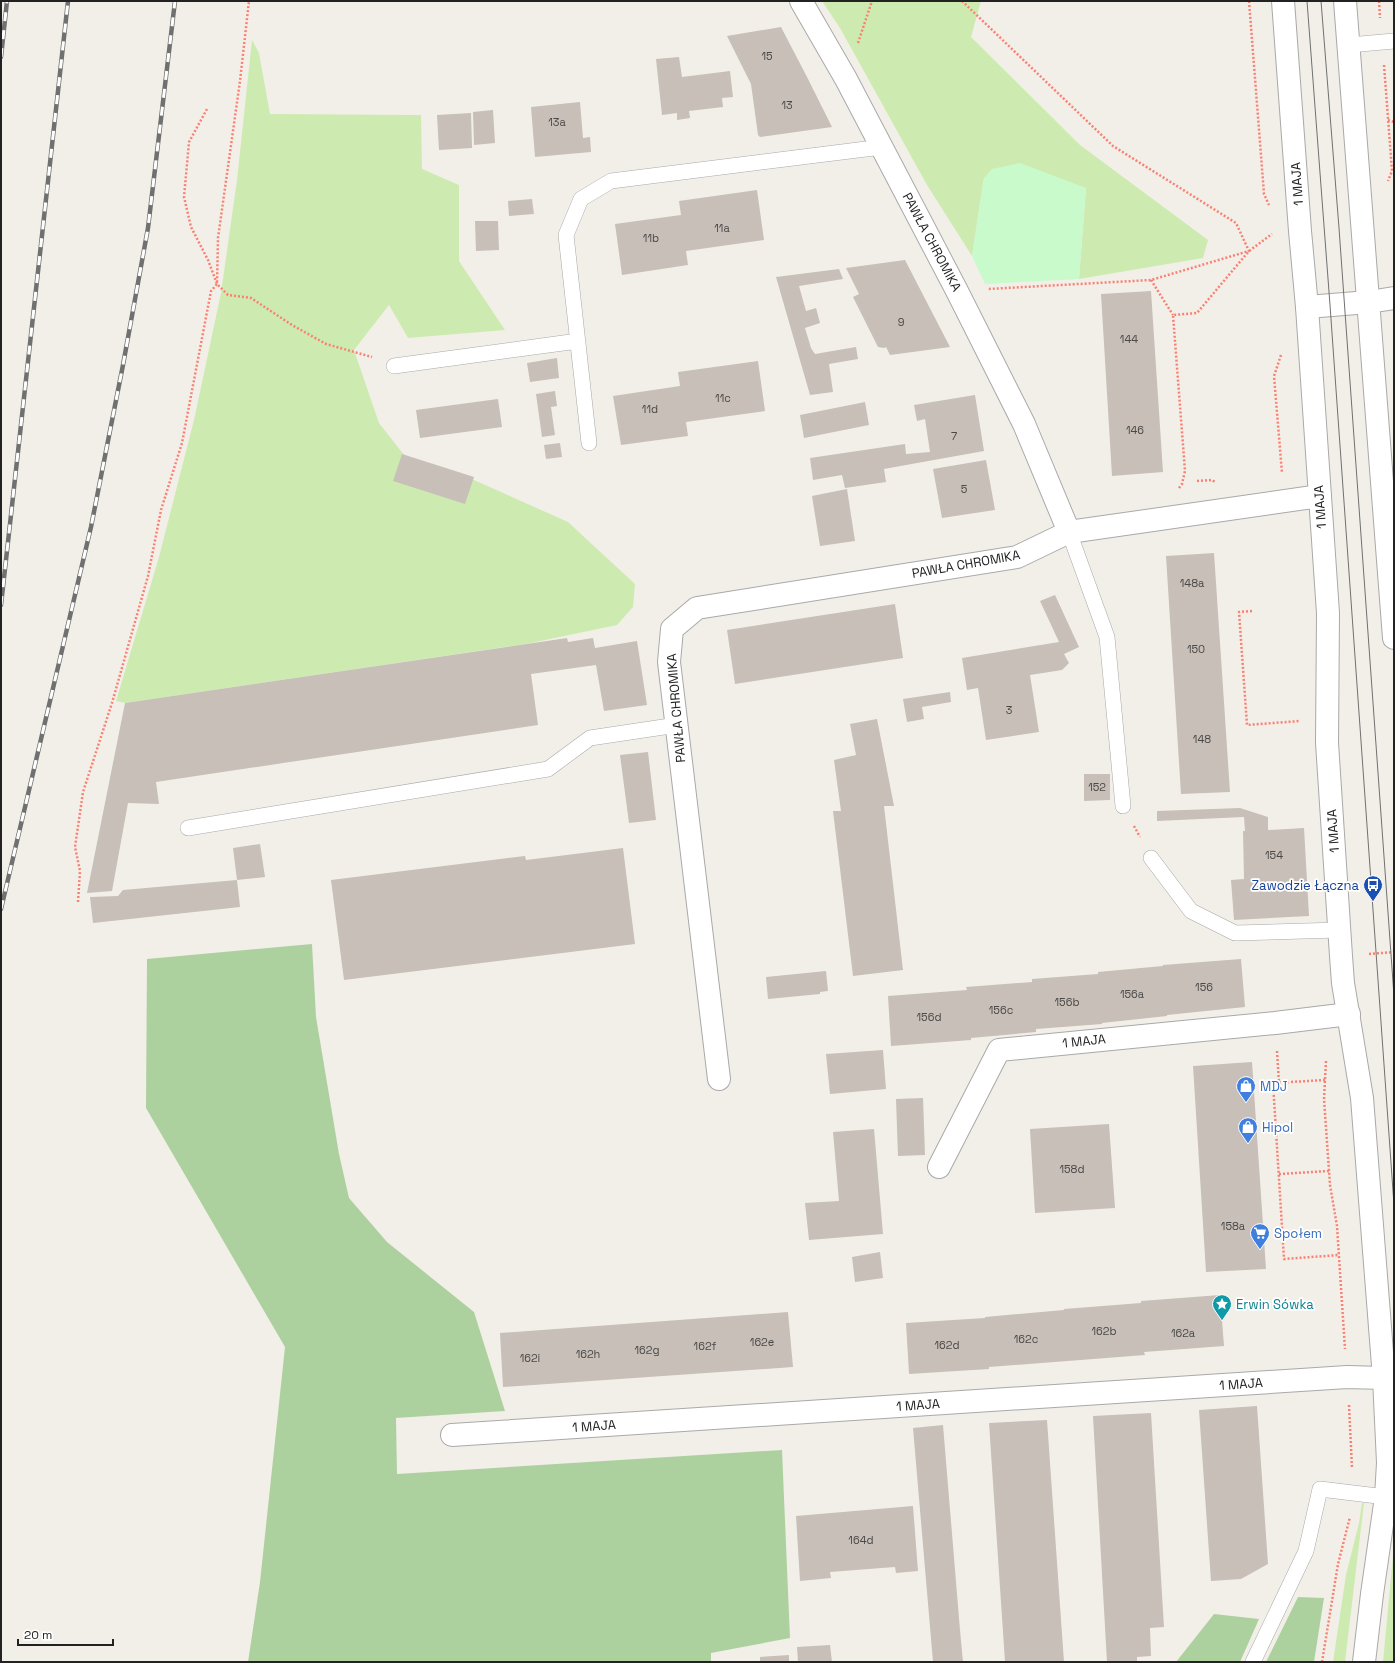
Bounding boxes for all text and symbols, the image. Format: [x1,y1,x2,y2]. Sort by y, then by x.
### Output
house number: 15 [761,49,773,63]
house number: 13 [781,98,793,112]
house number: 13a [548,115,566,129]
street label: 1 MAJA [1287,162,1307,206]
street label: PAWŁA CHROMIKA [899,190,965,294]
house number: 11a [714,221,730,235]
house number: 11b [643,231,659,245]
house number: 9 [898,315,905,329]
house number: 144 [1120,332,1138,346]
house number: 11c [715,391,731,405]
house number: 11d [642,402,658,416]
house number: 146 [1126,423,1144,437]
house number: 7 [951,429,957,443]
house number: 5 [961,482,968,496]
street label: 1 MAJA [1310,485,1330,529]
street label: PAWŁA CHROMIKA [911,546,1021,582]
house number: 148a [1180,576,1205,590]
house number: 150 [1187,642,1205,656]
street label: PAWŁA CHROMIKA [663,653,689,763]
house number: 3 [1006,703,1013,717]
house number: 148 [1193,732,1211,746]
house number: 152 [1088,780,1106,794]
street label: 1 MAJA [1323,809,1343,853]
house number: 154 [1265,848,1283,862]
bus stop icon: Zawodzie Łączna [1362,874,1384,902]
place label: Zawodzie Łączna [1252,877,1360,894]
house number: 156 [1195,980,1213,994]
house number: 156a [1120,987,1145,1001]
house number: 156b [1054,995,1080,1009]
house number: 156c [989,1003,1013,1017]
house number: 156d [916,1010,942,1024]
street label: 1 MAJA [1061,1030,1107,1052]
shop icon: MDJ [1235,1075,1257,1103]
place label: MDJ [1260,1078,1288,1095]
shop icon: Hipol [1237,1116,1259,1144]
place label: Hipol [1262,1119,1293,1136]
house number: 158d [1059,1162,1085,1176]
house number: 158a [1221,1219,1246,1233]
supermarket icon: Społem [1249,1222,1271,1250]
place label: Społem [1274,1225,1322,1242]
place icon: Erwin Sówka [1211,1293,1233,1321]
place label: Erwin Sówka [1236,1296,1314,1313]
house number: 162b [1091,1324,1117,1338]
house number: 162a [1171,1326,1196,1340]
house number: 162c [1014,1332,1038,1346]
house number: 162e [750,1335,774,1349]
house number: 162d [934,1338,960,1352]
house number: 162f [694,1339,717,1353]
house number: 162g [635,1343,659,1357]
house number: 162h [576,1347,600,1361]
house number: 162i [520,1351,541,1365]
street label: 1 MAJA [1219,1374,1263,1394]
street label: 1 MAJA [896,1395,940,1415]
street label: 1 MAJA [572,1416,616,1436]
house number: 164d [848,1533,874,1547]
scale bar [18,1621,113,1647]
text: 20 m [24,1627,52,1643]

